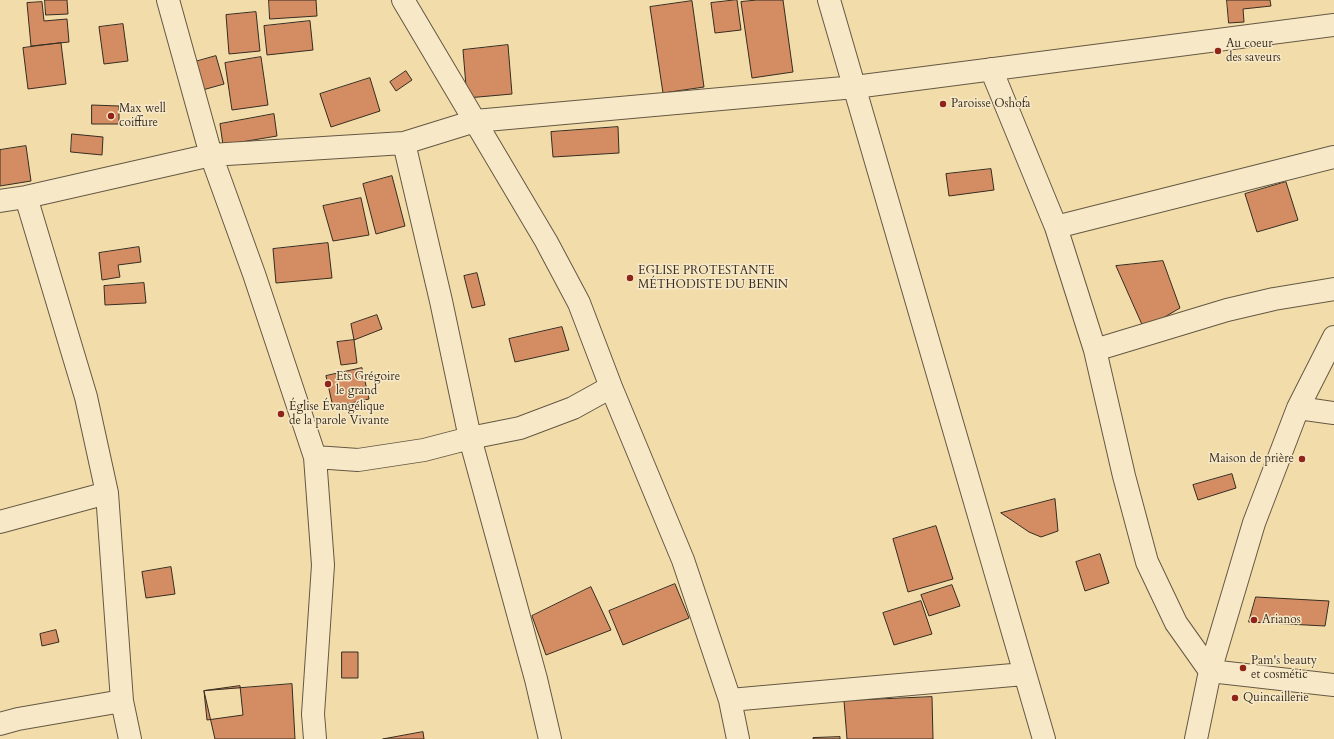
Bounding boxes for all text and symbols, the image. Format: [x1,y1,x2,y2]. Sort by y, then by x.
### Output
place label: Au coeur des saveurs [1226,37,1281,65]
marker: Au coeur des saveurs [1213,46,1223,56]
place label: Paroisse Oshofa [951,97,1031,111]
marker: Paroisse Oshofa [938,99,948,109]
place label: Max well coiffure [119,102,166,130]
marker: Max well coiffure [106,111,116,121]
place label: EGLISE PROTESTANTE MÉTHODISTE DU BENIN [638,264,788,292]
marker: EGLISE PROTESTANTE MÉTHODISTE DU BENIN [625,273,635,283]
place label: Ets Grégoire le grand [336,370,400,398]
marker: Ets Grégoire le grand [323,379,333,389]
place label: Église Évangélique de la parole Vivante [289,400,389,428]
marker: Église Évangélique de la parole Vivante [276,409,286,419]
place label: Maison de prière [1209,452,1294,466]
marker: Maison de prière [1297,454,1307,464]
place label: Arianos [1262,613,1301,627]
marker: Arianos [1249,615,1259,625]
place label: Pam's beauty et cosmétic [1251,654,1317,682]
marker: Pam's beauty et cosmétic [1238,663,1248,673]
place label: Quincaillerie [1243,691,1309,705]
marker: Quincaillerie [1230,693,1240,703]

